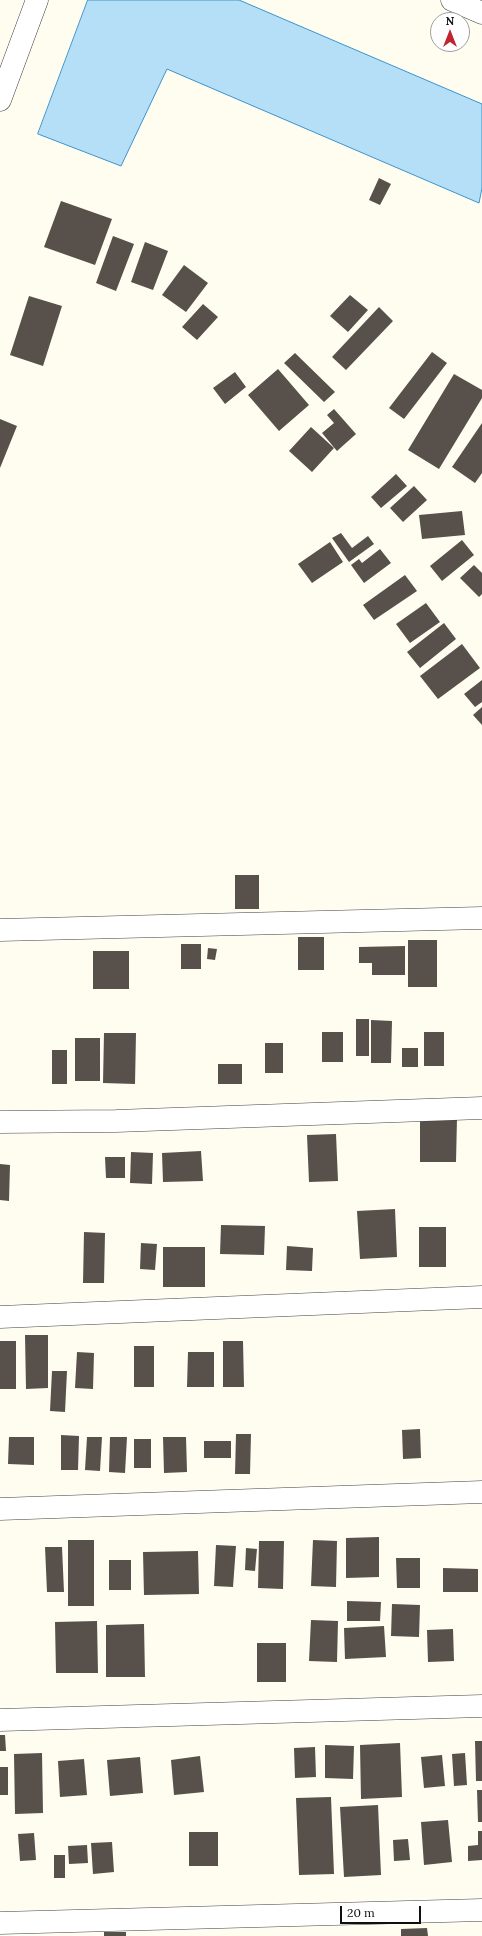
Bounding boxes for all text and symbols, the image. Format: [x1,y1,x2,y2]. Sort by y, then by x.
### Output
north arrow [430,12,470,52]
text: N [446,14,454,28]
scale bar [342,1898,423,1924]
text: 20 m [347,1905,375,1920]

